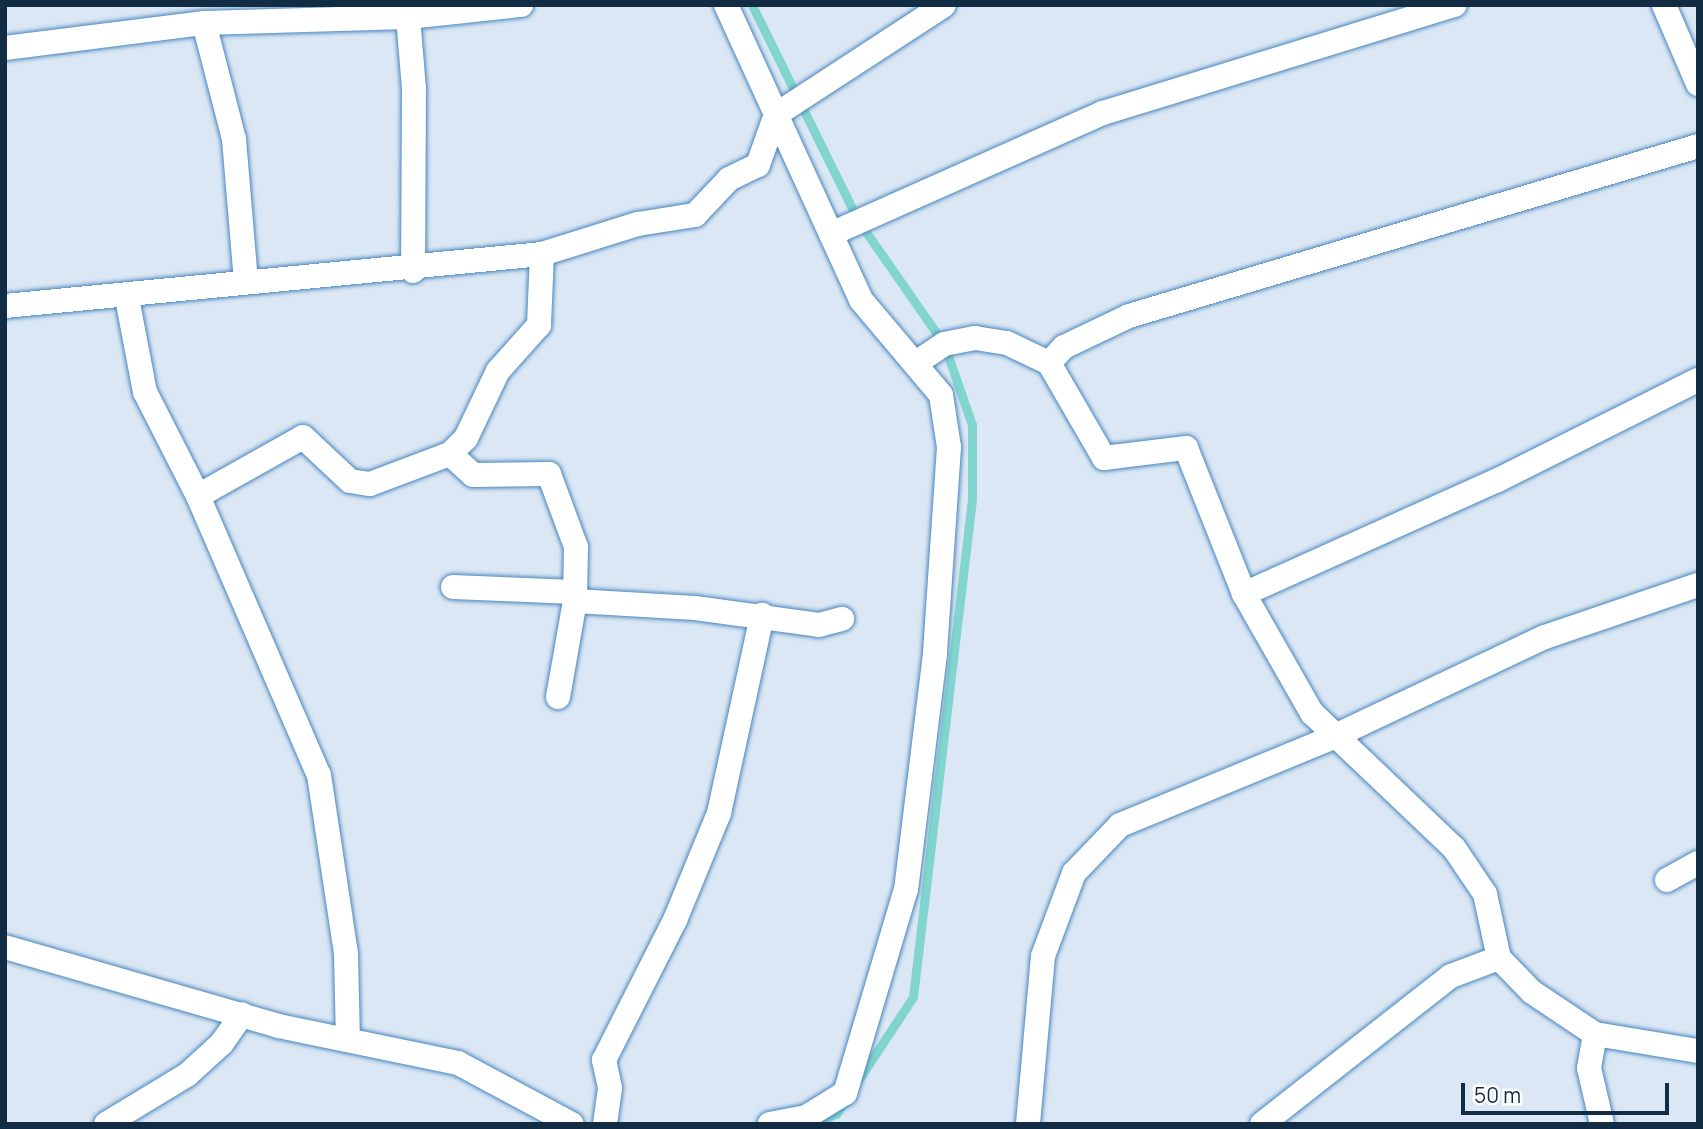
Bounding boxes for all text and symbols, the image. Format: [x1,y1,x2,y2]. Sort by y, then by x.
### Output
scale bar [1465,1070,1673,1114]
text: 50 m [1474,1081,1521,1109]

